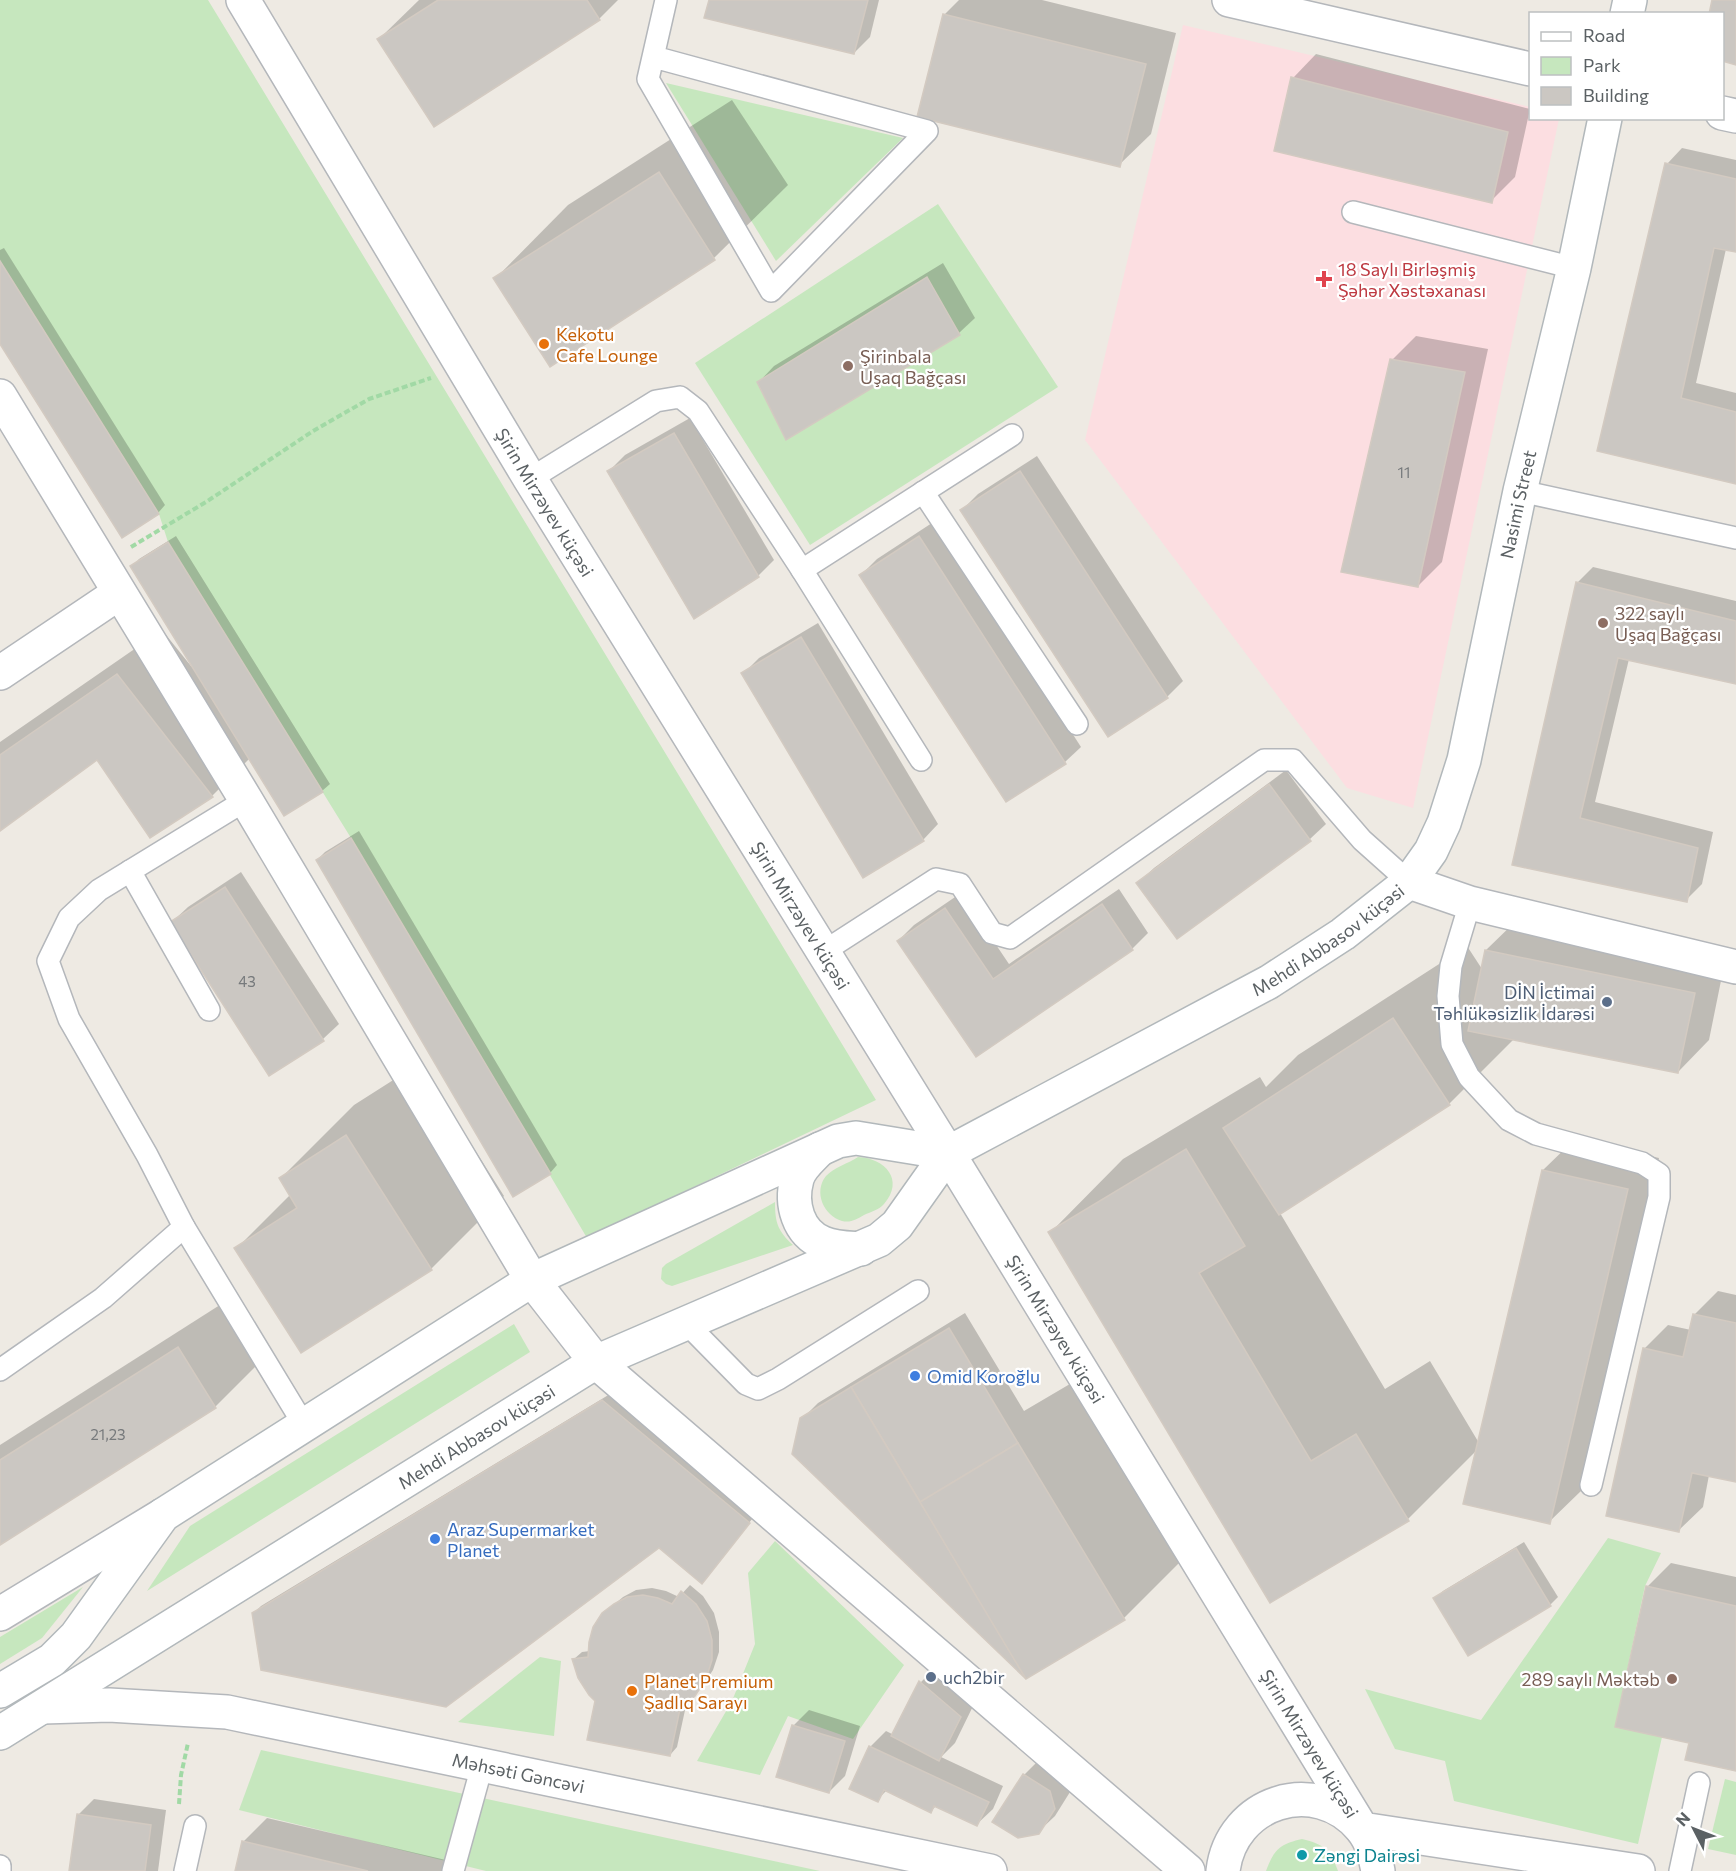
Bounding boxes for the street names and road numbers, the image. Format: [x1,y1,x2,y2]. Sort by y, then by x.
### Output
street label: Şirin Mirzəyev küçəsi [491,424,599,580]
street label: Nasimi Street [1495,448,1541,561]
street label: Şirin Mirzəyev küçəsi [747,837,855,993]
street label: Mehdi Abbasov küçəsi [1248,879,1408,1000]
street label: Şirin Mirzəyev küçəsi [1002,1251,1110,1407]
street label: Mehdi Abbasov küçəsi [394,1379,559,1494]
street label: Şirin Mirzəyev küçəsi [1256,1665,1363,1822]
street label: Məhsəti Gəncəvi [450,1748,587,1797]

